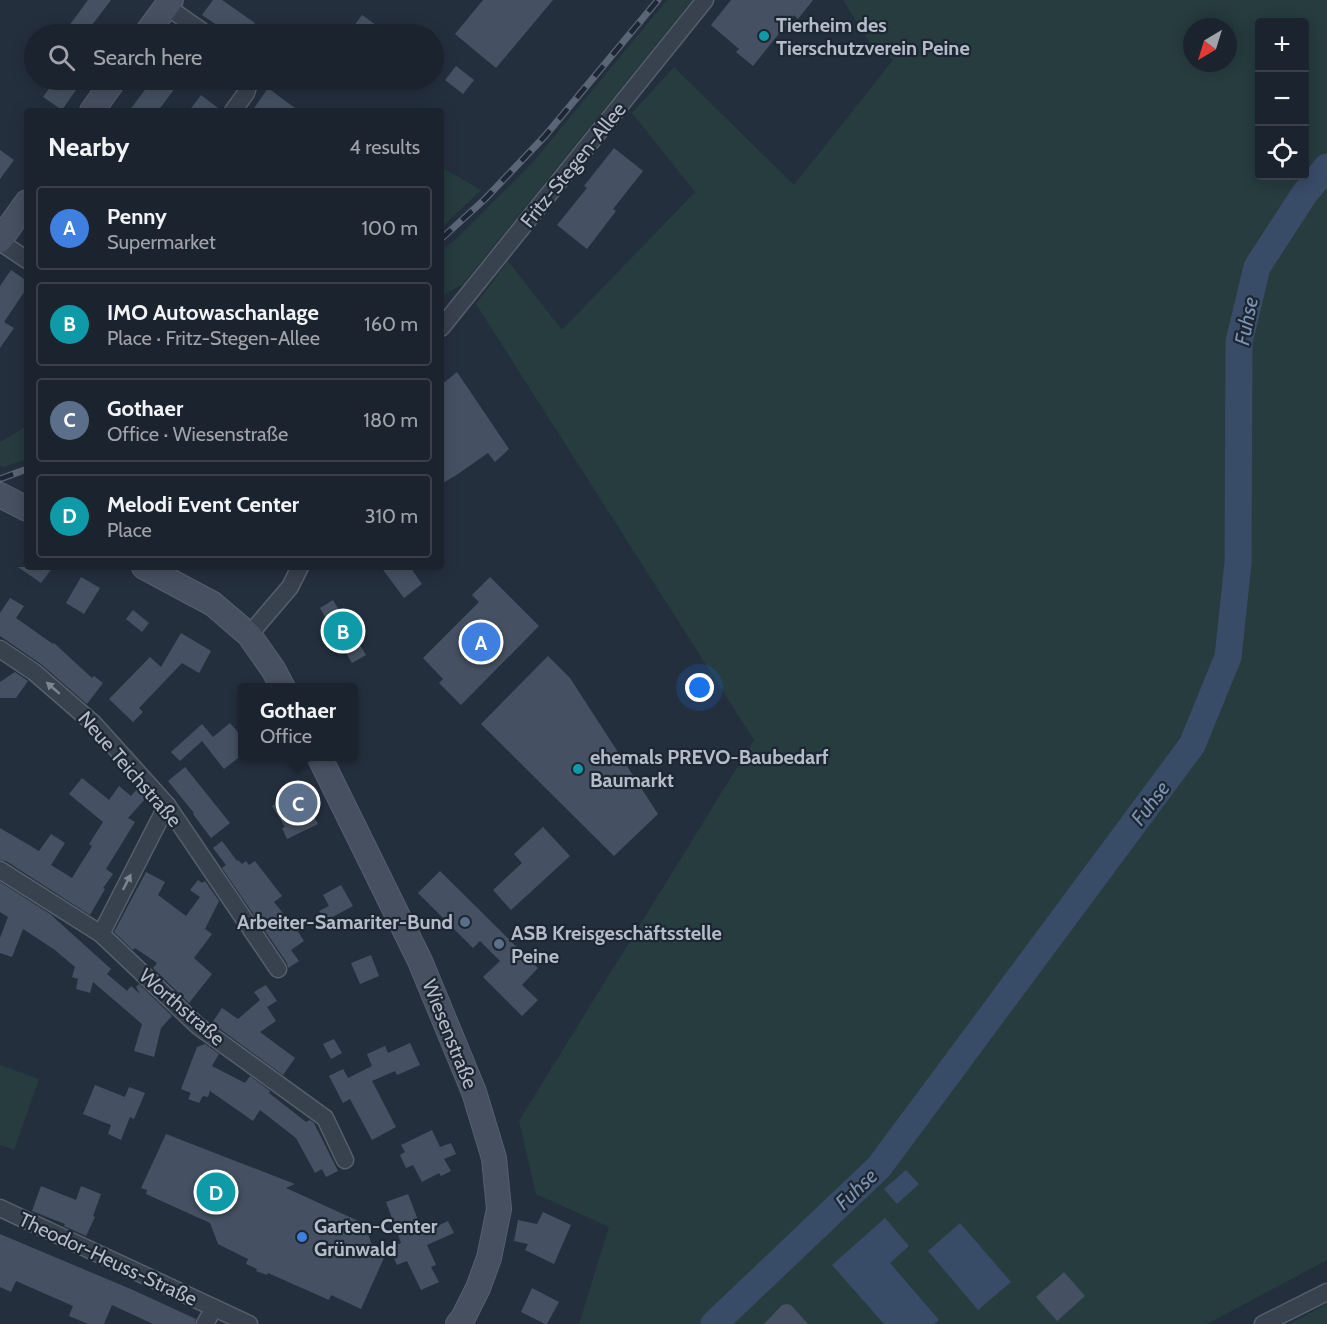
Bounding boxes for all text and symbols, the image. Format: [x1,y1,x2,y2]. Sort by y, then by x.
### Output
place label: Tierheim des Tierschutzverein Peine [776,13,970,60]
north arrow [1183,18,1237,72]
map controls [1255,18,1309,180]
button: + [1255,18,1309,72]
search box [24,24,444,90]
marker: Tierheim des Tierschutzverein Peine [757,29,771,43]
icon: search [45,41,78,74]
text: Search here [93,44,202,71]
button: − [1255,72,1309,126]
street label: Fritz-Stegen-Allee [515,97,631,233]
button: locate [1255,126,1309,180]
text: Nearby [48,131,129,163]
text: 4 results [349,135,420,159]
text: Penny [107,203,167,230]
text: A [63,216,76,240]
text: 100 m [362,216,418,240]
text: Supermarket [107,230,216,254]
water label: Fuhse [1229,294,1263,347]
text: IMO Autowaschanlage [107,299,319,326]
text: B [63,312,76,336]
text: 160 m [364,312,418,336]
text: Place · Fritz-Stegen-Allee [107,326,320,350]
text: Gothaer [107,395,183,422]
text: C [63,408,76,432]
text: 180 m [363,408,418,432]
text: Office · Wiesenstraße [107,422,288,446]
text: Melodi Event Center [107,491,299,518]
text: D [62,504,77,528]
text: 310 m [365,504,418,528]
text: Place [107,518,152,542]
pin: B [324,608,362,654]
pin: A [462,620,500,664]
your location [685,673,714,702]
one-way arrow [45,682,61,695]
popup [238,683,358,761]
text: Gothaer [260,697,336,724]
street label: Neue Teichstraße [73,706,187,832]
text: Office [260,724,312,748]
place label: ehemals PREVO-Baubedarf Baumarkt [590,745,829,792]
marker: ehemals PREVO-Baubedarf Baumarkt [571,762,585,776]
water label: Fuhse [1125,776,1175,830]
pin: C [278,780,318,826]
one-way arrow [123,874,132,891]
place label: Arbeiter-Samariter-Bund [237,910,453,934]
marker: Arbeiter-Samariter-Bund [458,915,472,929]
place label: ASB Kreisgeschäftsstelle Peine [511,921,722,968]
marker: ASB Kreisgeschäftsstelle Peine [492,937,506,951]
street label: Worthstraße [134,963,230,1051]
street label: Wiesenstraße [417,976,483,1092]
water label: Fuhse [830,1163,882,1215]
pin: D [196,1170,236,1214]
street label: Theodor-Heuss-Straße [15,1207,201,1311]
place label: Garten-Center Grünwald [314,1214,438,1261]
marker: Garten-Center Grünwald [295,1230,309,1244]

